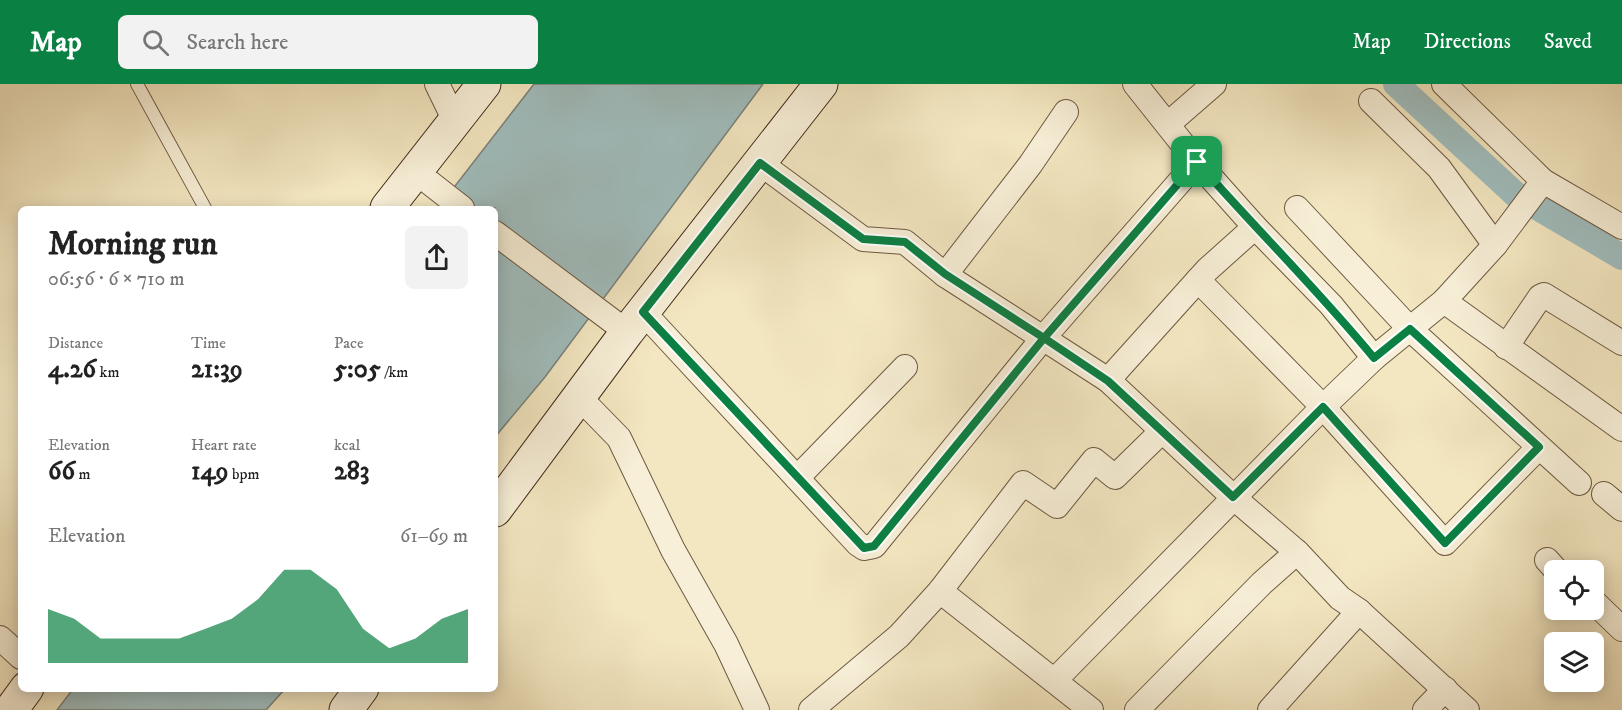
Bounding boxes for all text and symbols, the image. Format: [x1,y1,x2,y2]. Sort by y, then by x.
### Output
search box [118,15,538,69]
text: Map [30,25,82,60]
icon: search [139,26,172,59]
text: Search here [187,29,288,56]
text: Map [1352,29,1391,55]
text: Directions [1424,29,1511,55]
text: Saved [1544,29,1592,55]
pin [1171,136,1222,187]
icon: arrive [1180,145,1213,178]
text: Morning run [48,224,217,265]
button: share [405,226,468,289]
text: 06:56 · 6 × 710 m [48,267,185,292]
text: Distance [48,333,103,353]
text: Time [191,333,226,353]
text: Pace [334,333,364,353]
text: 4.26 [48,353,96,386]
text: 21:39 [191,353,243,386]
text: 5:05 [334,353,381,386]
text: km [96,362,119,382]
text: /km [381,362,408,382]
text: Elevation [48,435,110,455]
text: Heart rate [191,435,257,455]
text: kcal [334,435,360,455]
text: 66 [48,455,75,488]
text: 149 [191,455,229,488]
text: 283 [334,455,369,488]
text: m [75,464,91,484]
text: bpm [229,464,259,484]
text: Elevation [48,524,125,549]
text: 61–69 m [400,524,468,549]
map controls [1544,560,1604,692]
button: locate [1544,560,1604,620]
button: layers [1544,632,1604,692]

